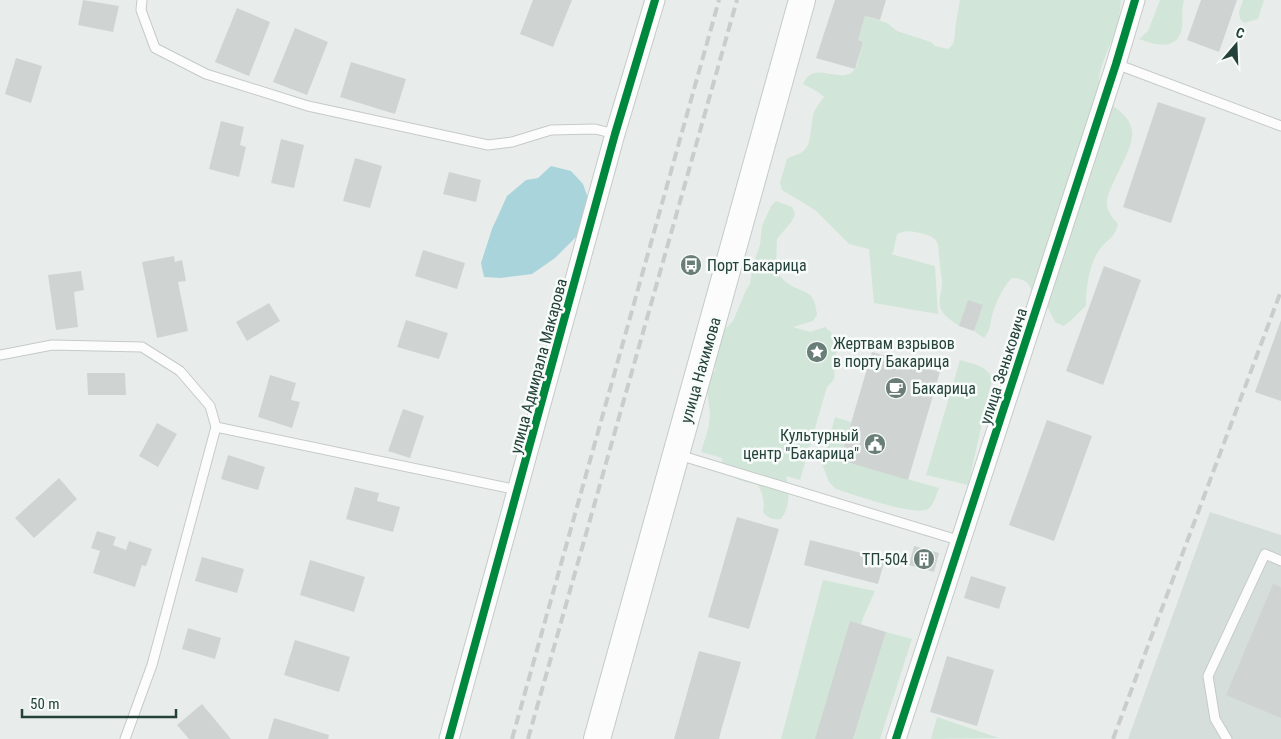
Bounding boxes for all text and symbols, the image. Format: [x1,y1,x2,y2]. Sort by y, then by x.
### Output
north arrow [1211,20,1261,70]
text: С [1234,24,1247,42]
bus stop icon: Порт Бакарица [679,253,703,277]
place label: Порт Бакарица [707,256,807,275]
street label: улица Адмирала Макарова [506,277,571,456]
street label: улица Зеньковича [976,306,1031,427]
street label: улица Нахимова [676,315,725,425]
place label: Жертвам взрывов в порту Бакарица [833,334,955,371]
place icon: Жертвам взрывов в порту Бакарица [805,340,829,364]
cafe icon: Бакарица [884,376,908,400]
place label: Бакарица [912,379,976,398]
place label: Культурный центр "Бакарица" [743,426,859,463]
public building icon: Культурный центр "Бакарица" [863,432,887,456]
building icon: ТП-504 [912,547,936,571]
place label: ТП-504 [862,550,908,569]
scale bar [22,686,176,718]
text: 50 m [30,695,60,713]

